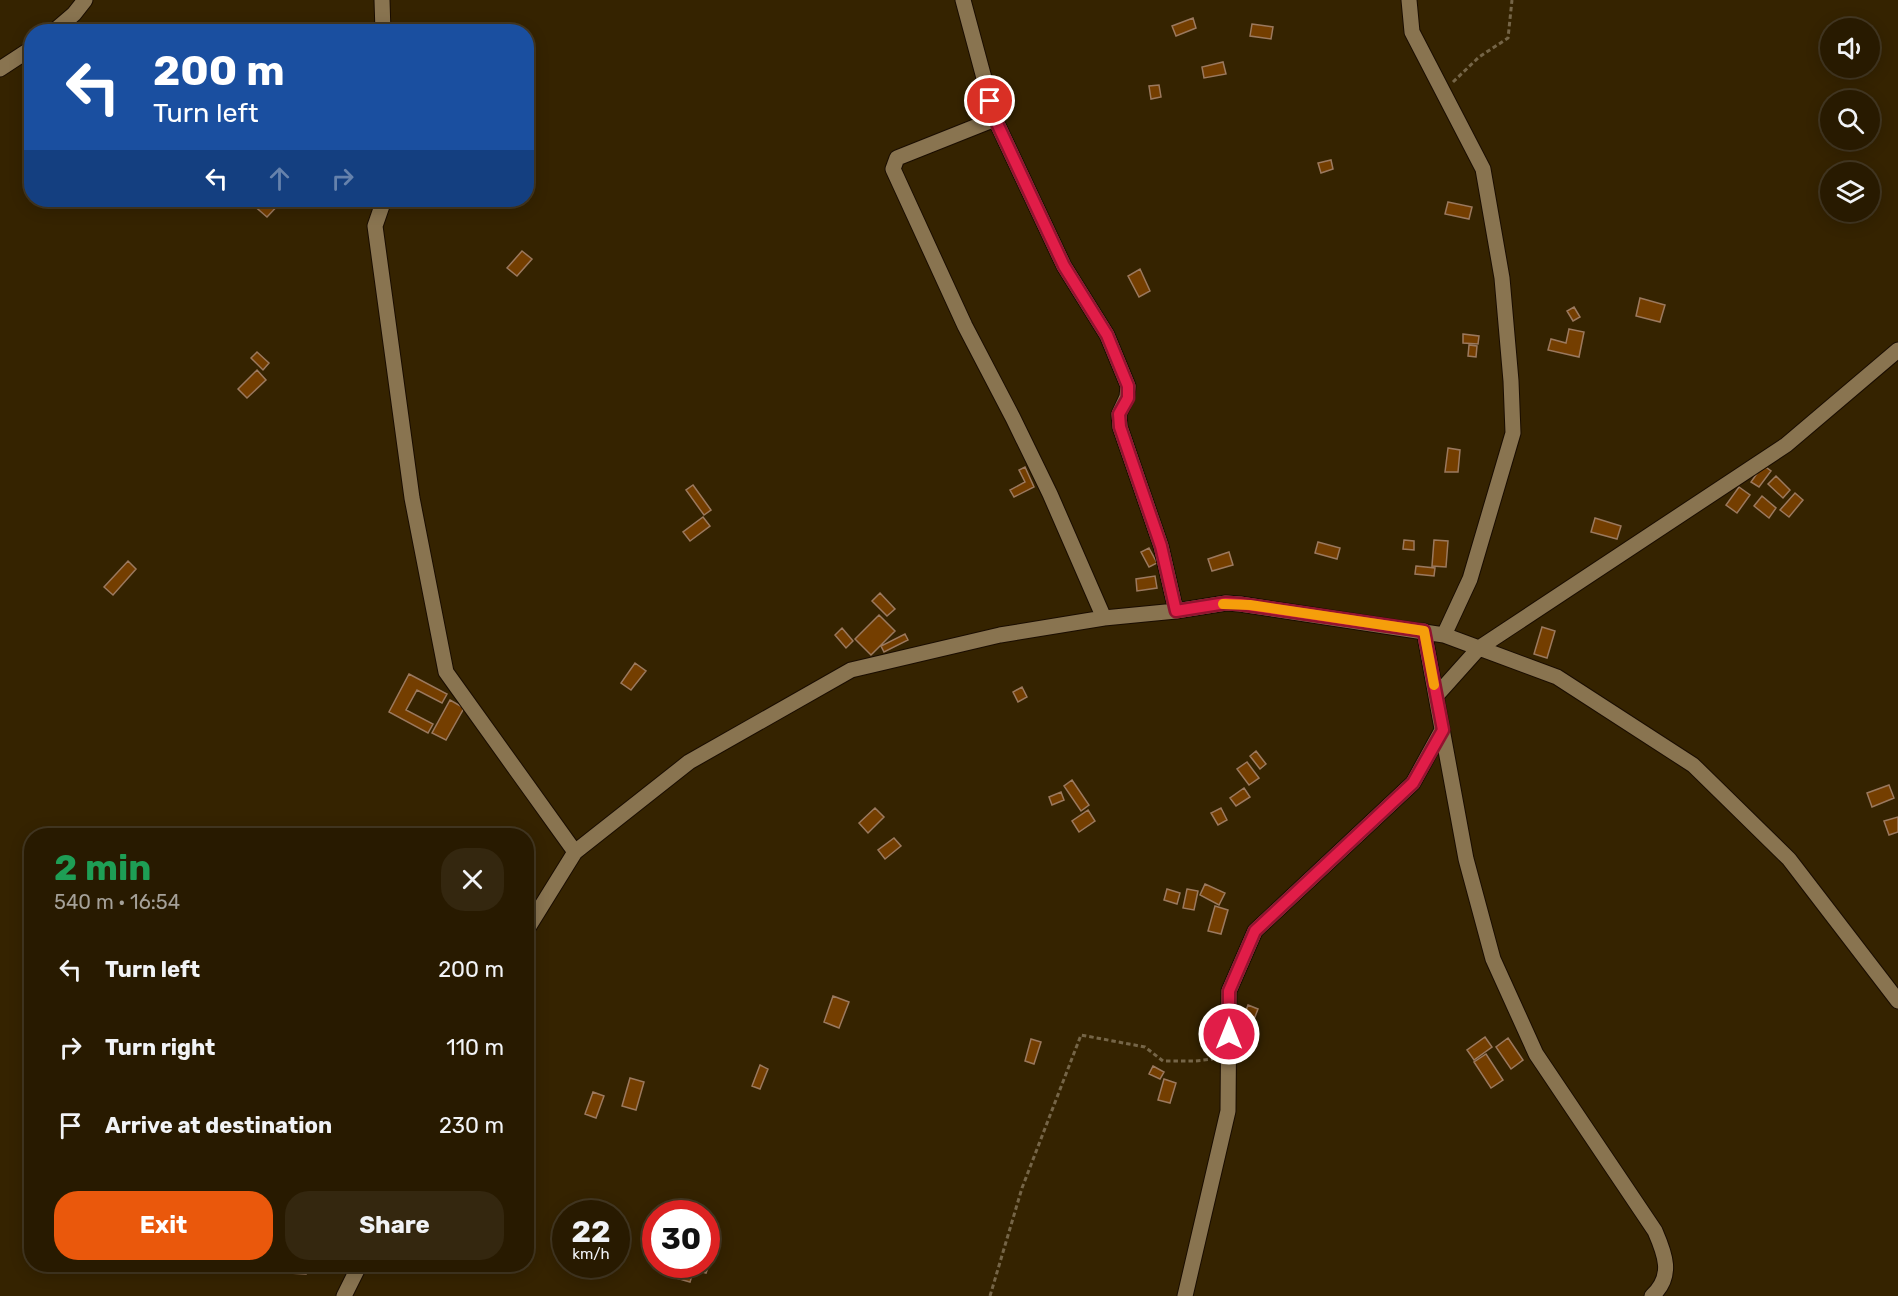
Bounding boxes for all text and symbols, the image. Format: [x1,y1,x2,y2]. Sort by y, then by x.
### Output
map controls [1820,18,1880,222]
button: sound [1820,18,1880,78]
text: 200 m [153,46,285,96]
icon: left [54,48,132,126]
pin [964,75,1015,126]
icon: arrive [973,84,1006,117]
button: search [1820,90,1880,150]
text: Turn left [153,97,258,129]
icon: left [200,162,233,195]
icon: ahead [263,162,296,195]
icon: right [326,162,359,195]
button: layers [1820,162,1880,222]
text: 2 min [54,846,152,889]
button: close [441,848,504,911]
text: 540 m · 16:54 [54,890,180,914]
icon: left [54,953,87,986]
text: Turn left [105,956,200,983]
text: 200 m [438,956,504,983]
position arrow [1197,1002,1261,1066]
icon: right [54,1031,87,1064]
text: Turn right [105,1034,215,1061]
text: 110 m [446,1034,504,1061]
icon: arrive [54,1109,87,1142]
text: Arrive at destination [105,1112,332,1139]
text: 230 m [439,1112,504,1139]
button: Exit [54,1191,273,1260]
button: Share [285,1191,504,1260]
speed limit sign: 30 [642,1200,720,1278]
text: 22 [572,1214,611,1250]
text: km/h [572,1245,610,1263]

